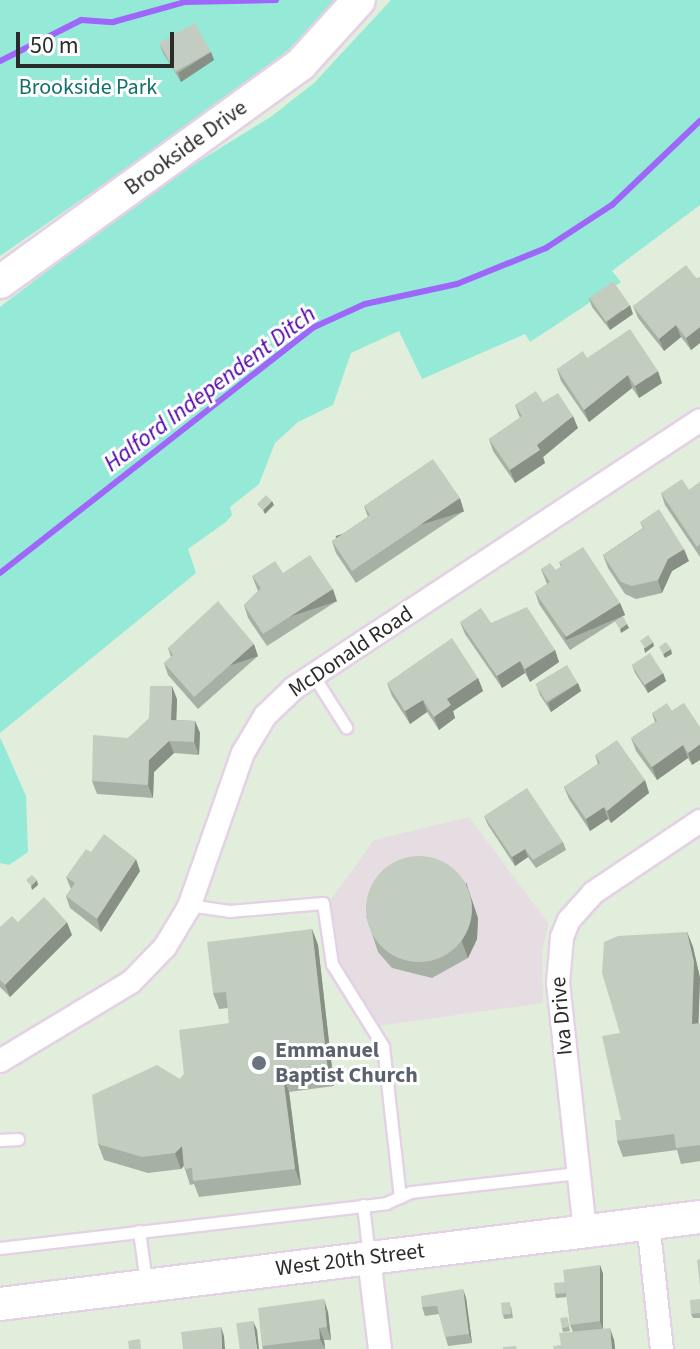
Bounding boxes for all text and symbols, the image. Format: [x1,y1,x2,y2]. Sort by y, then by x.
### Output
scale bar [20,16,178,66]
text: 50 m [30,28,79,63]
park label: Brookside Park [19,75,157,101]
street label: Brookside Drive [120,95,252,201]
water label: Halford Independent Ditch [98,300,322,478]
street label: McDonald Road [284,601,418,703]
street label: Iva Drive [545,976,579,1056]
place label: Emmanuel Baptist Church [275,1037,418,1088]
marker: Emmanuel Baptist Church [250,1054,268,1072]
street label: West 20th Street [274,1238,426,1282]

